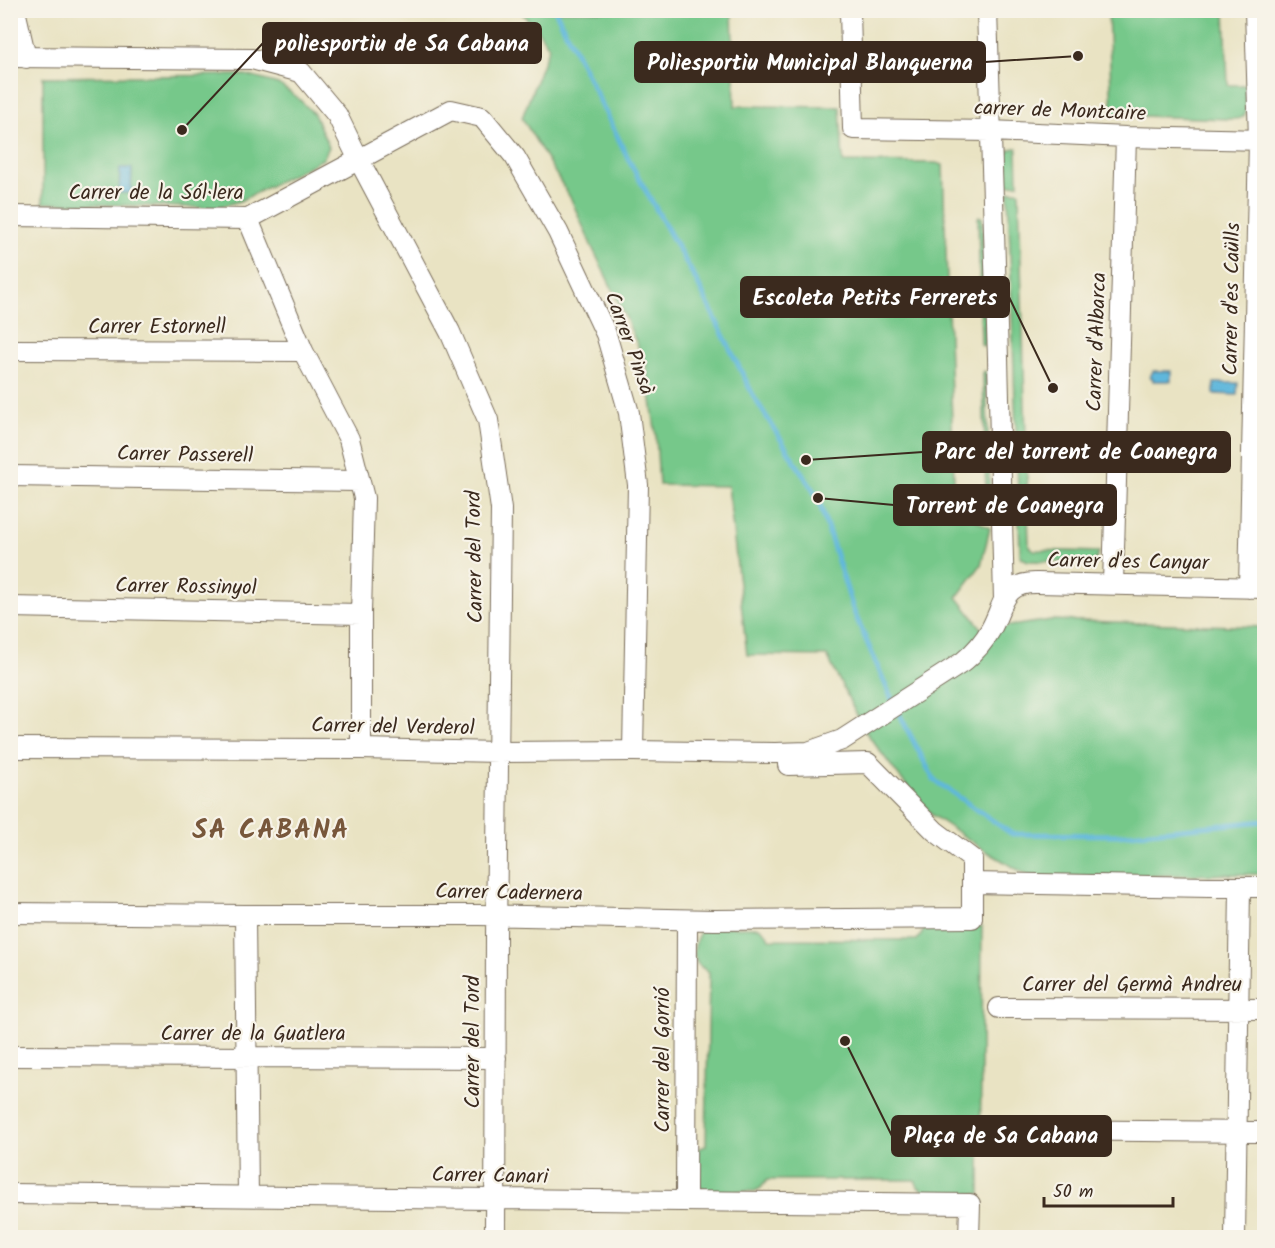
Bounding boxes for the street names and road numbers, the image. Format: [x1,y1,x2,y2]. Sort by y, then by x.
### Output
street label: carrer de Montcaire [973,92,1147,131]
street label: Carrer de la Sól·lera [68,177,244,210]
street label: Carrer d'es Caülls [1215,222,1250,376]
street label: Carrer d'Albarca [1079,272,1116,412]
street label: Carrer Pinsà [595,287,663,400]
street label: Carrer Estornell [88,311,226,344]
street label: Carrer Passerell [116,438,253,473]
street label: Carrer del Tord [458,490,493,624]
street label: Carrer d'es Canyar [1047,545,1210,580]
street label: Carrer Rossinyol [115,570,257,605]
street label: Carrer del Verderol [311,710,475,745]
street label: Carrer Cadernera [435,876,583,911]
street label: Carrer del Germà Andreu [1022,969,1242,1002]
street label: Carrer del Tord [457,975,490,1108]
street label: Carrer del Gorrió [647,986,680,1133]
street label: Carrer de la Guatlera [160,1018,346,1051]
street label: Carrer Canari [431,1159,550,1194]

